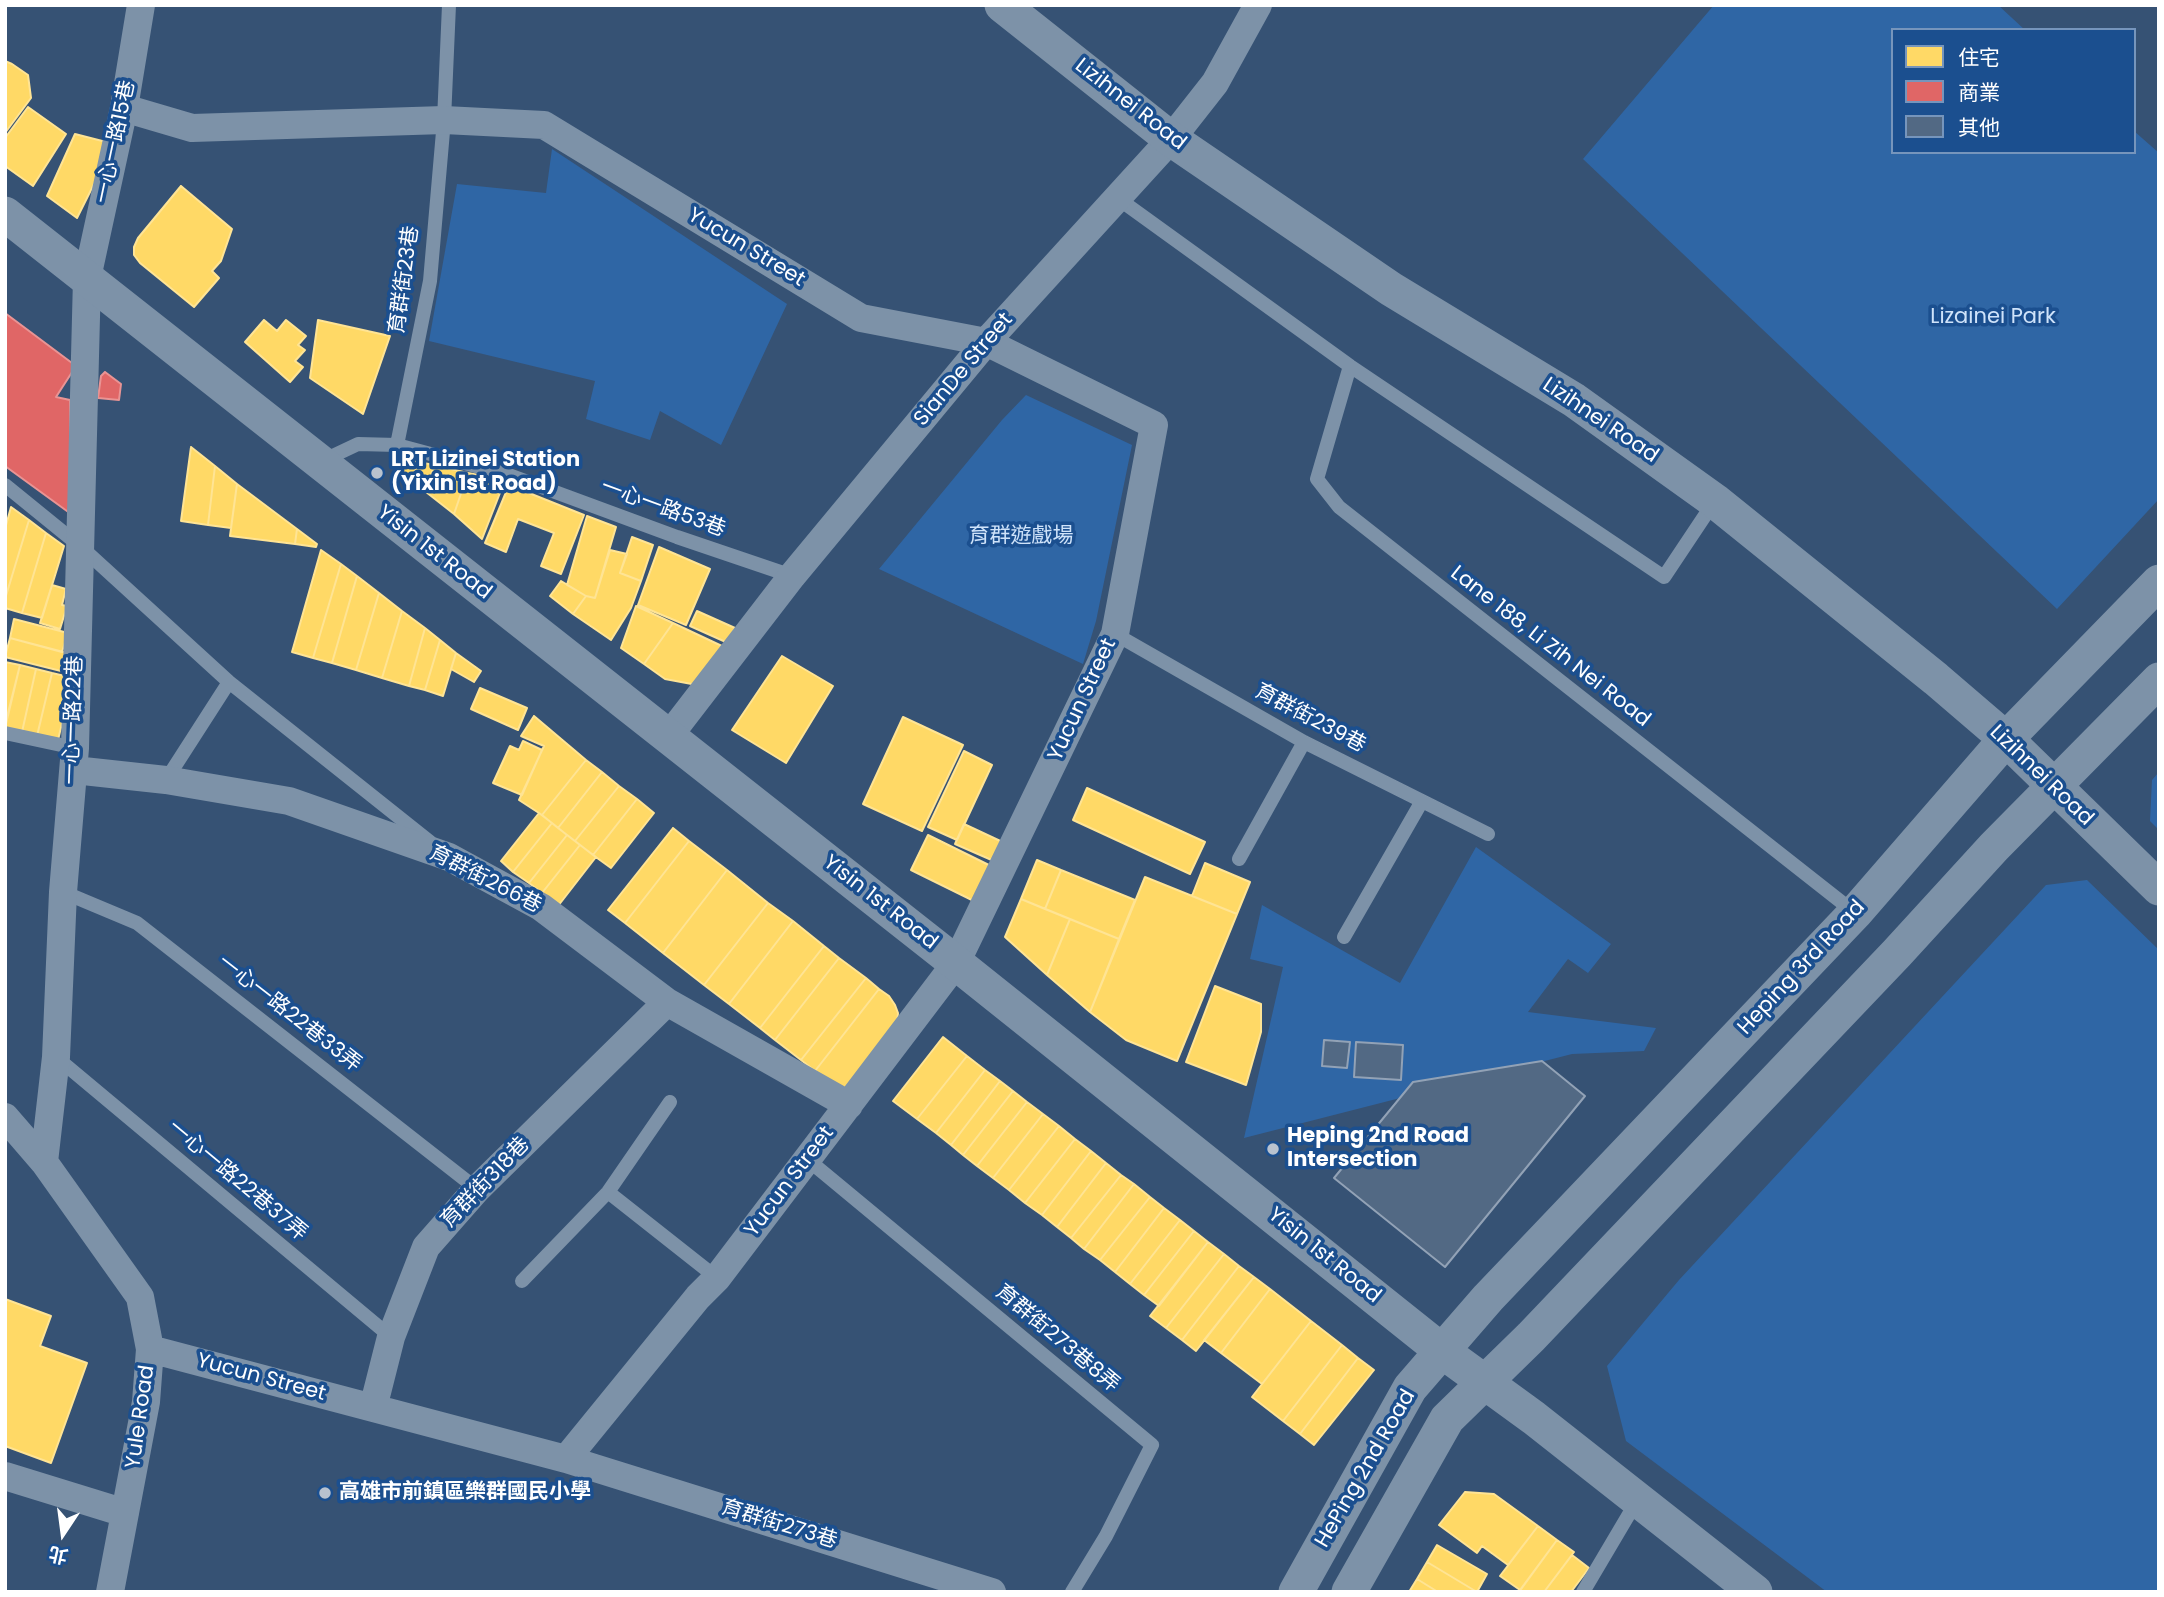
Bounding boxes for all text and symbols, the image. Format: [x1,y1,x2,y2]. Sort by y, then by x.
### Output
legend [1891,28,2136,154]
text: 住宅 [1958,43,2000,72]
street label: Lizihnei Road [1069,54,1191,156]
street label: 一心一路15巷 [91,78,141,206]
text: 商業 [1958,78,2000,107]
text: 其他 [1958,113,2000,142]
street label: Yucun Street [683,203,809,293]
street label: 育群街23巷 [385,225,425,335]
park label: Lizainei Park [1930,305,2056,331]
street label: SianDe Street [909,308,1019,432]
street label: Lizihnei Road [1537,373,1663,469]
place label: LRT Lizinei Station (Yixin 1st Road) [391,448,580,498]
marker: LRT Lizinei Station (Yixin 1st Road) [369,465,385,481]
street label: 一心一路53巷 [597,475,729,543]
street label: Yisin 1st Road [372,501,496,605]
park label: 育群遊戲場 [969,524,1073,550]
street label: Lane 188, Li Zih Nei Road [1445,561,1655,733]
street label: Yucun Street [1044,635,1122,765]
street label: 一心一路22巷 [59,655,89,785]
street label: 育群街239巷 [1250,679,1370,759]
street label: Lizihnei Road [1984,720,2098,832]
street label: 育群街266巷 [425,841,545,919]
street label: Yisin 1st Road [818,851,942,955]
street label: Heping 3rd Road [1733,896,1871,1040]
street label: 一心一路22巷33弄 [212,950,366,1078]
street label: 一心一路22巷37弄 [162,1115,312,1247]
street label: Yucun Street [740,1122,840,1242]
place label: Heping 2nd Road Intersection [1287,1124,1469,1174]
street label: 育群街318巷 [437,1132,535,1234]
marker: Heping 2nd Road Intersection [1265,1141,1281,1157]
street label: Yisin 1st Road [1262,1203,1386,1309]
street label: 育群街273巷8弄 [990,1280,1124,1398]
street label: Yucun Street [194,1349,328,1407]
street label: Yule Road [121,1364,161,1470]
street label: HePing 2nd Road [1311,1386,1421,1552]
place label: 高雄市前鎮區樂群國民小學 [339,1480,591,1506]
marker: 高雄市前鎮區樂群國民小學 [317,1485,333,1501]
street label: 育群街273巷 [718,1495,840,1555]
north arrow [28,1499,98,1569]
text: 北 [46,1540,70,1570]

